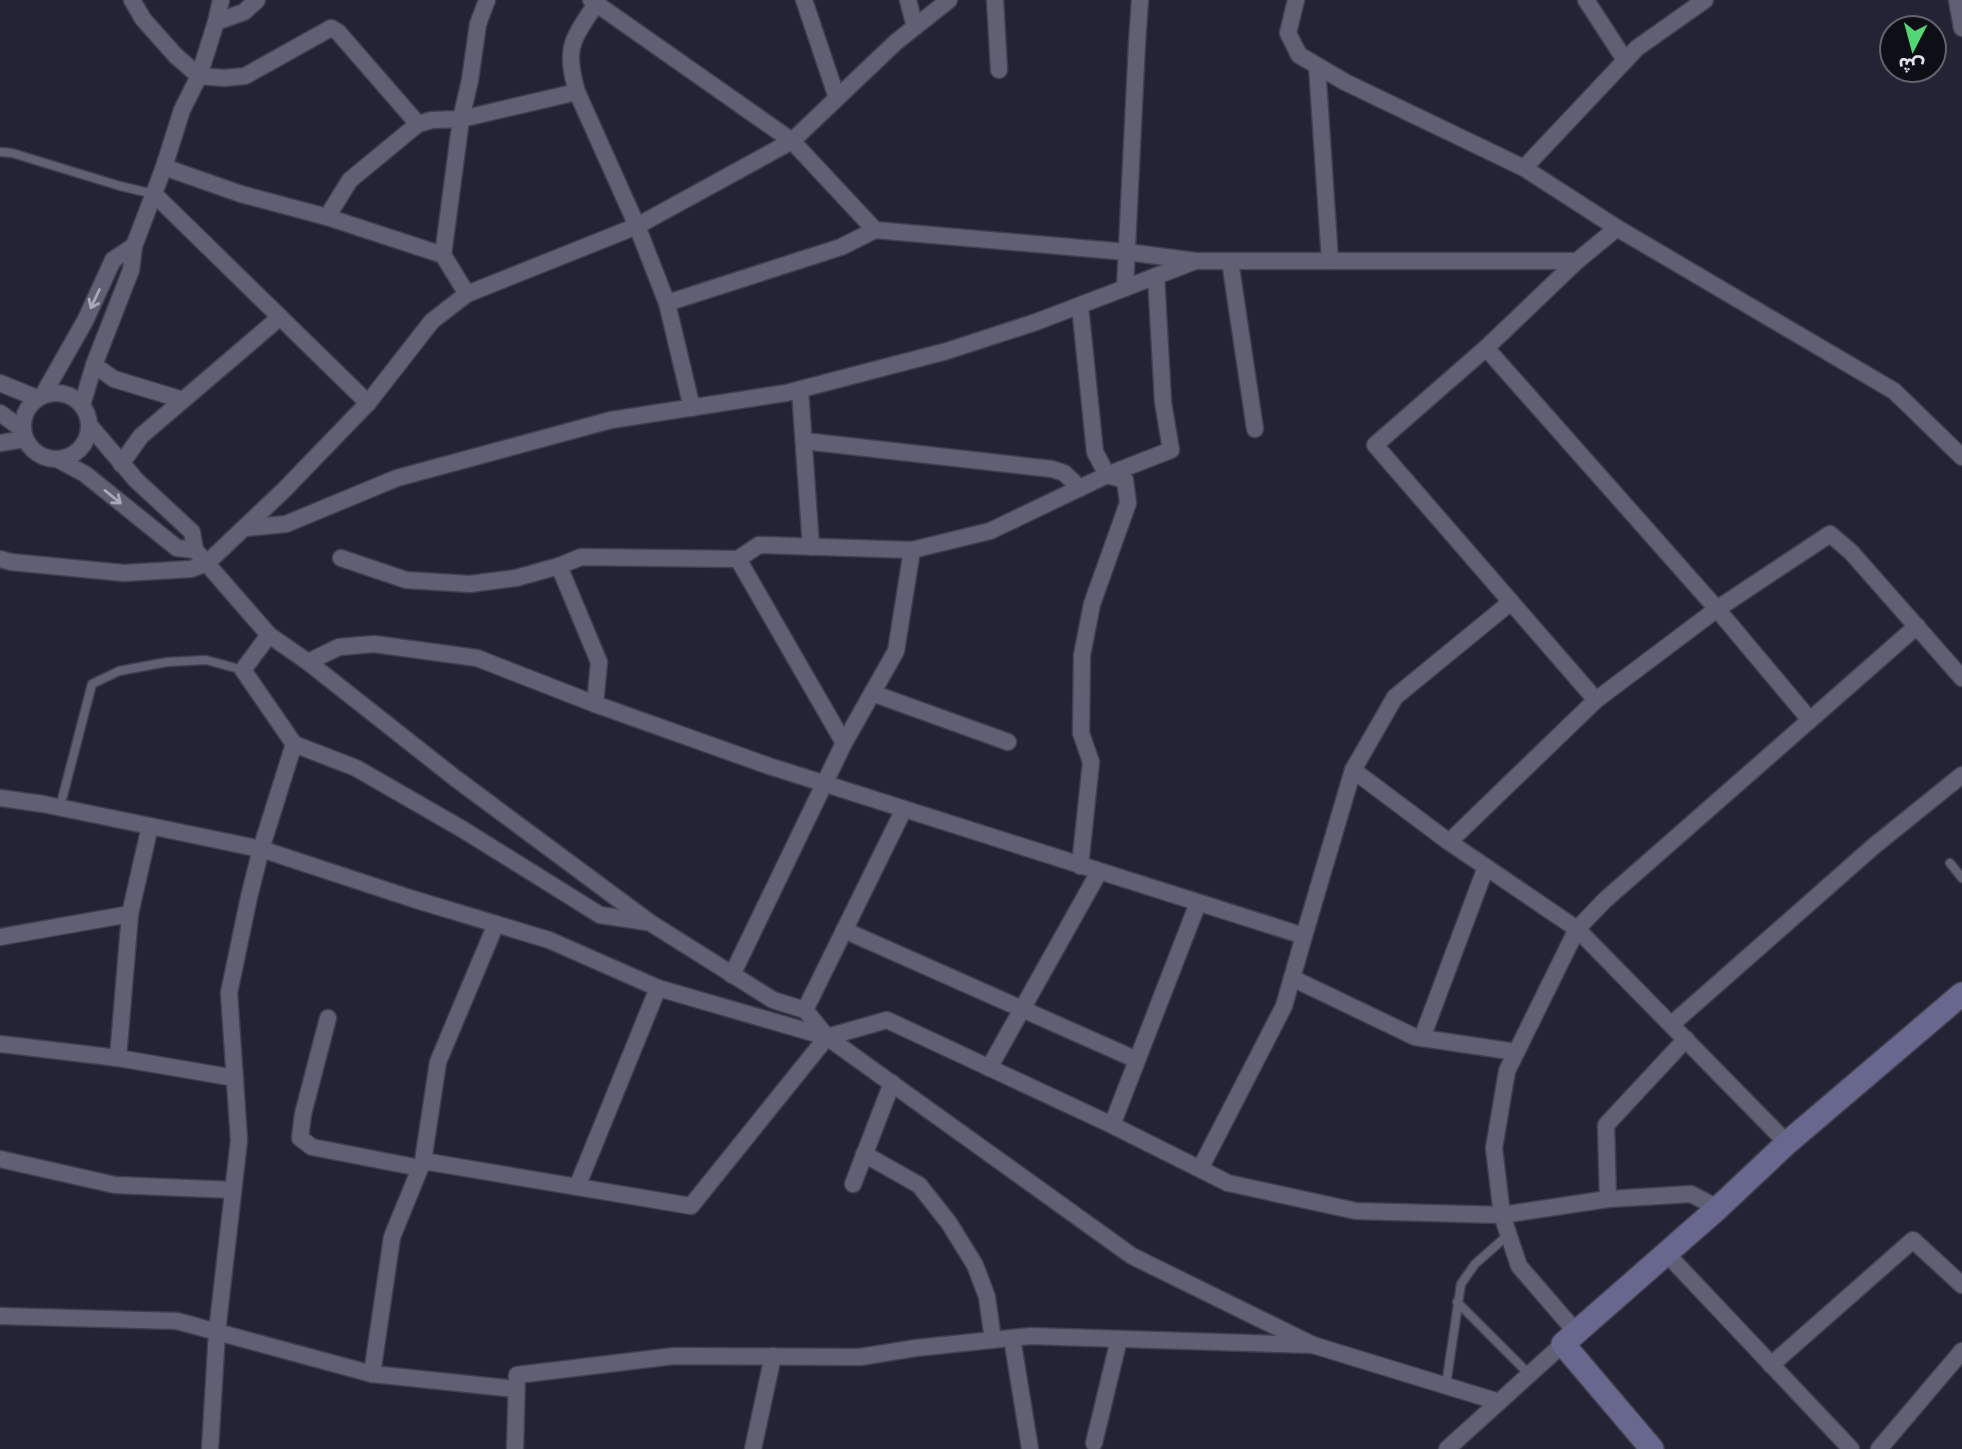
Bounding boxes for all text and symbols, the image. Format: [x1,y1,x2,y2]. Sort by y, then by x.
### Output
north arrow [1878,14,1948,84]
text: ش [1897,54,1925,78]
one-way arrow [88,288,101,309]
one-way arrow [103,489,121,505]

